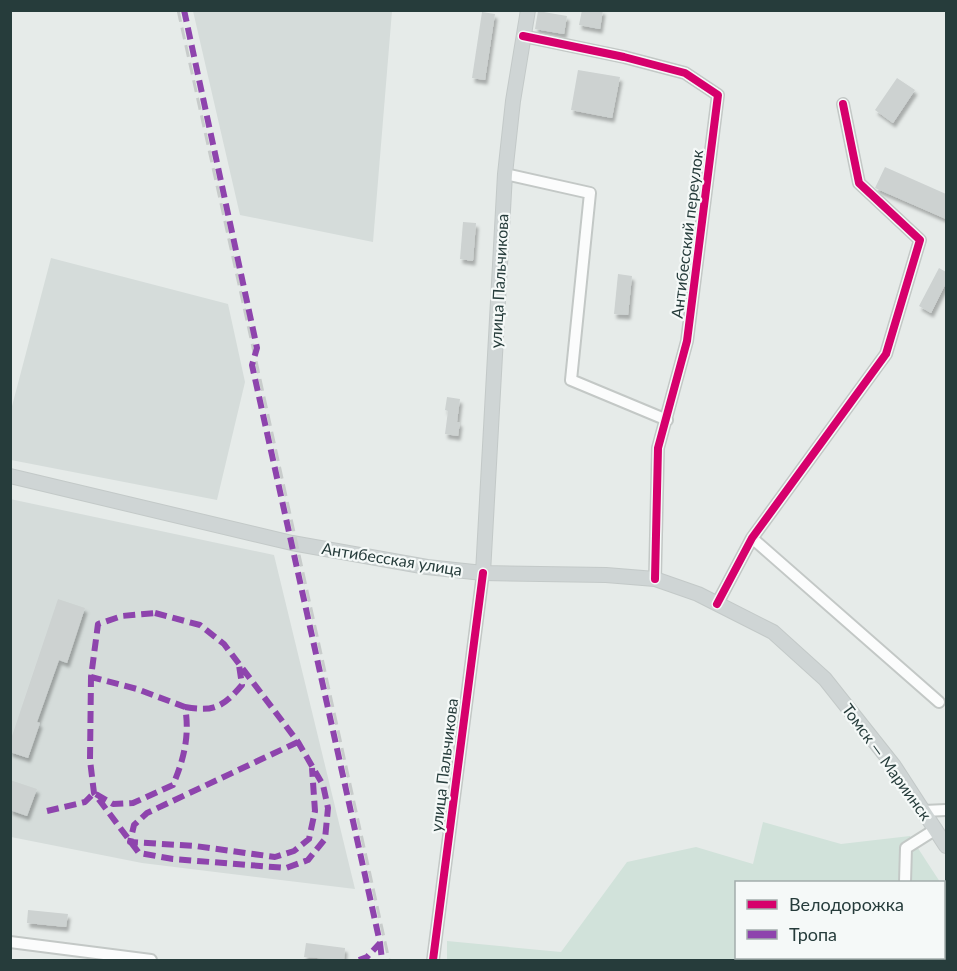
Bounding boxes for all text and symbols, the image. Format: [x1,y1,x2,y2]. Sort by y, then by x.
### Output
street label: Антибесский переулок [667,148,706,319]
street label: улица Пальчикова [485,213,512,349]
street label: Антибесская улица [320,538,464,579]
street label: улица Пальчикова [426,697,461,833]
street label: Томск — Мариинск [839,700,937,824]
legend [735,881,945,959]
text: Велодорожка [789,893,904,915]
text: Тропа [789,923,837,945]

